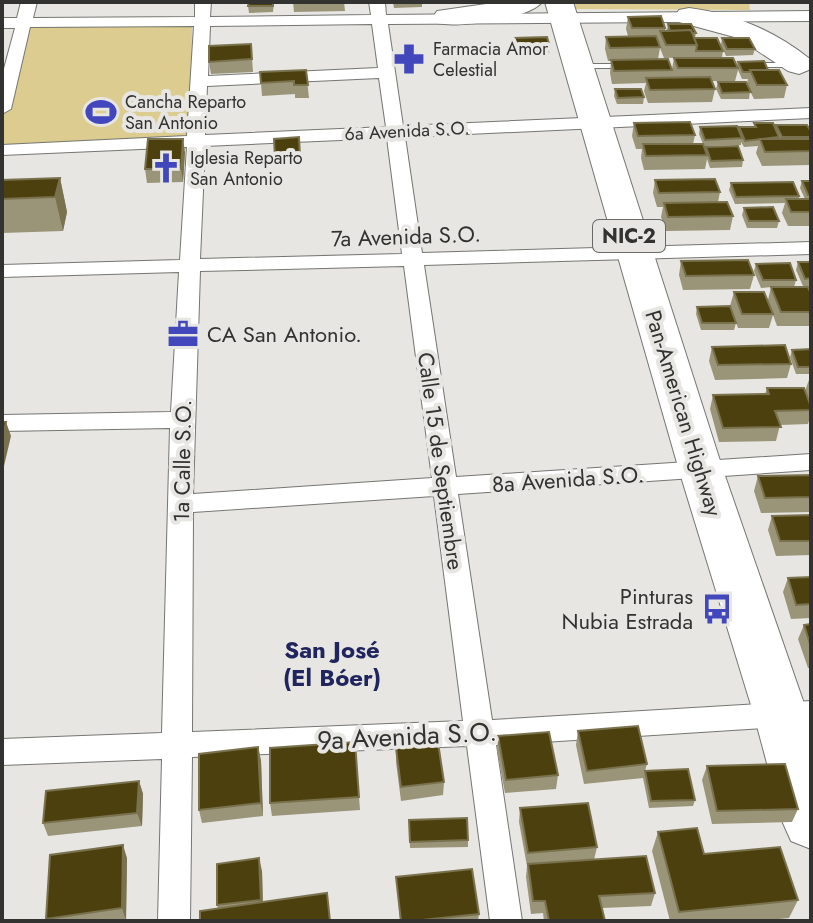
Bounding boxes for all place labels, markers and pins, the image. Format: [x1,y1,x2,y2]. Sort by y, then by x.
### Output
place label: Farmacia Amor Celestial [433,36,549,83]
pharmacy icon: Farmacia Amor Celestial [392,42,426,76]
place label: Cancha Reparto San Antonio [125,89,246,136]
sports icon: Cancha Reparto San Antonio [84,95,118,129]
place label: Iglesia Reparto San Antonio [190,145,303,192]
church icon: Iglesia Reparto San Antonio [149,151,183,185]
office icon: CA San Antonio. [166,317,200,351]
place label: CA San Antonio. [207,318,362,350]
place label: Pinturas Nubia Estrada [561,580,693,637]
bus stop icon: Pinturas Nubia Estrada [700,592,734,626]

